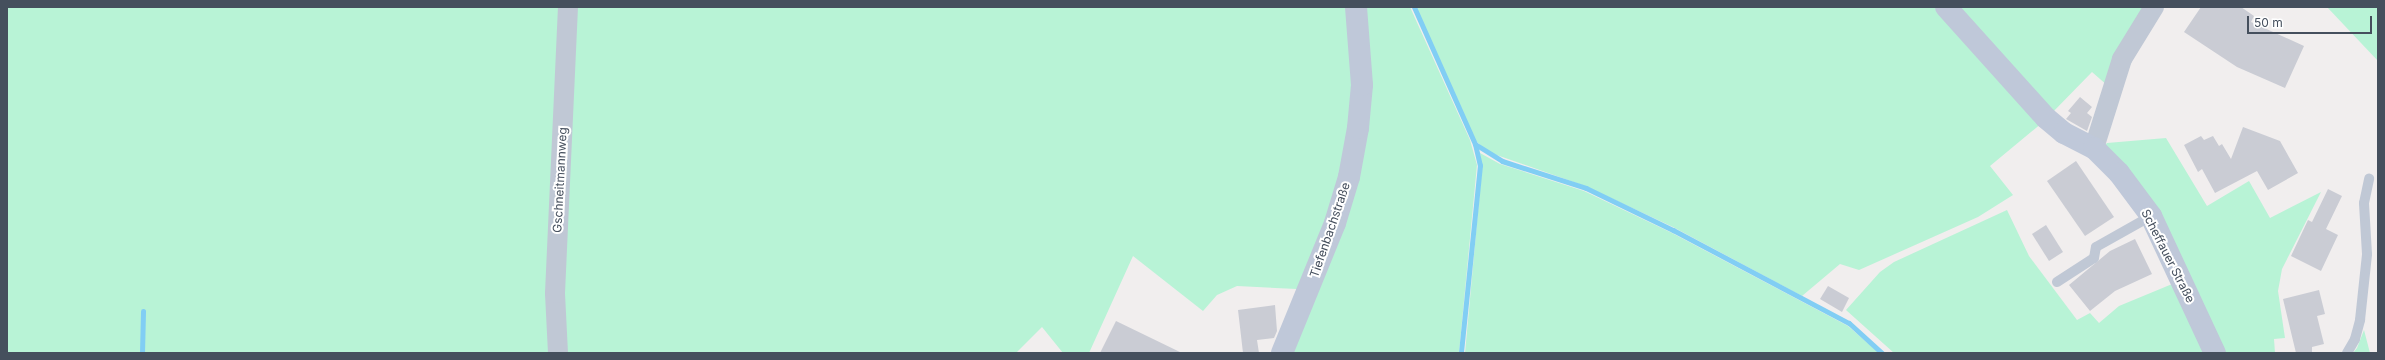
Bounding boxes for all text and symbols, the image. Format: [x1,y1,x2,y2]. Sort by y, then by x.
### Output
scale bar [2249,8,2374,34]
text: 50 m [2254,15,2283,30]
street label: Gschneitmannweg [550,127,570,233]
street label: Tiefenbachstraße [1307,180,1353,280]
street label: Scheffauer Straße [2138,207,2198,305]

